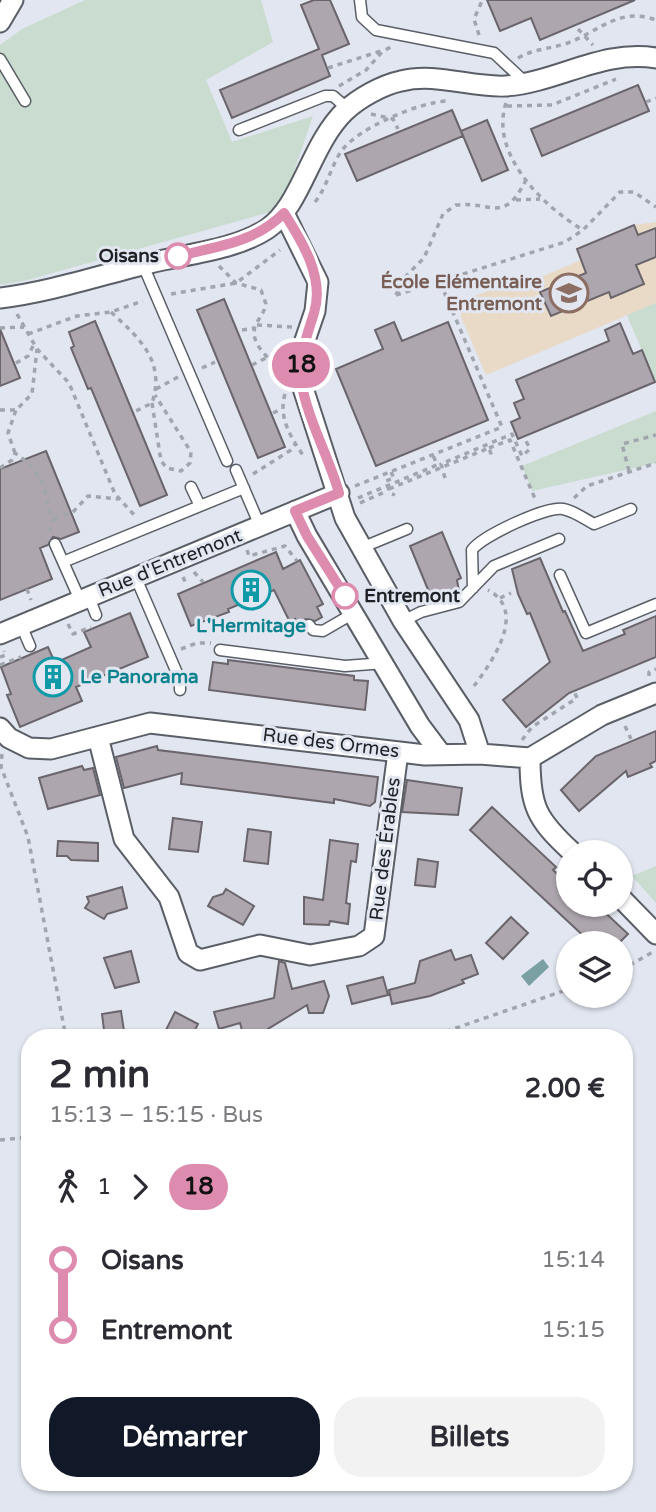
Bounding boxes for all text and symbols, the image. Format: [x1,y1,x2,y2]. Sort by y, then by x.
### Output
marker: Oisans [165,243,191,269]
place label: Oisans [99,245,159,267]
place label: École Elémentaire Entremont [381,270,543,315]
school or university icon: École Elémentaire Entremont [548,272,590,314]
line badge: 18 [270,342,332,388]
text: 18 [286,350,316,379]
street label: Rue d'Entremont [95,524,245,602]
building icon: L'Hermitage [230,569,272,611]
marker: Entremont [332,583,358,609]
place label: Entremont [364,585,461,607]
place label: L'Hermitage [196,615,306,638]
building icon: Le Panorama [32,656,74,698]
place label: Le Panorama [80,666,199,688]
street label: Rue des Ormes [261,724,401,762]
street label: Rue des Érables [365,776,405,922]
map controls [556,840,633,1008]
button: locate [556,840,633,917]
button: layers [556,931,633,1008]
text: 2 min [49,1052,150,1098]
text: 2.00 € [525,1073,605,1104]
text: 15:13 – 15:15 · Bus [49,1101,263,1129]
icon: walk [49,1168,87,1206]
icon: forward [121,1168,159,1206]
text: 18 [183,1172,214,1201]
text: 1 [97,1173,111,1201]
text: Oisans [101,1245,184,1276]
text: 15:14 [541,1246,605,1274]
text: Entremont [101,1315,232,1346]
text: 15:15 [541,1316,605,1344]
button: Démarrer [49,1397,320,1477]
button: Billets [334,1397,605,1477]

